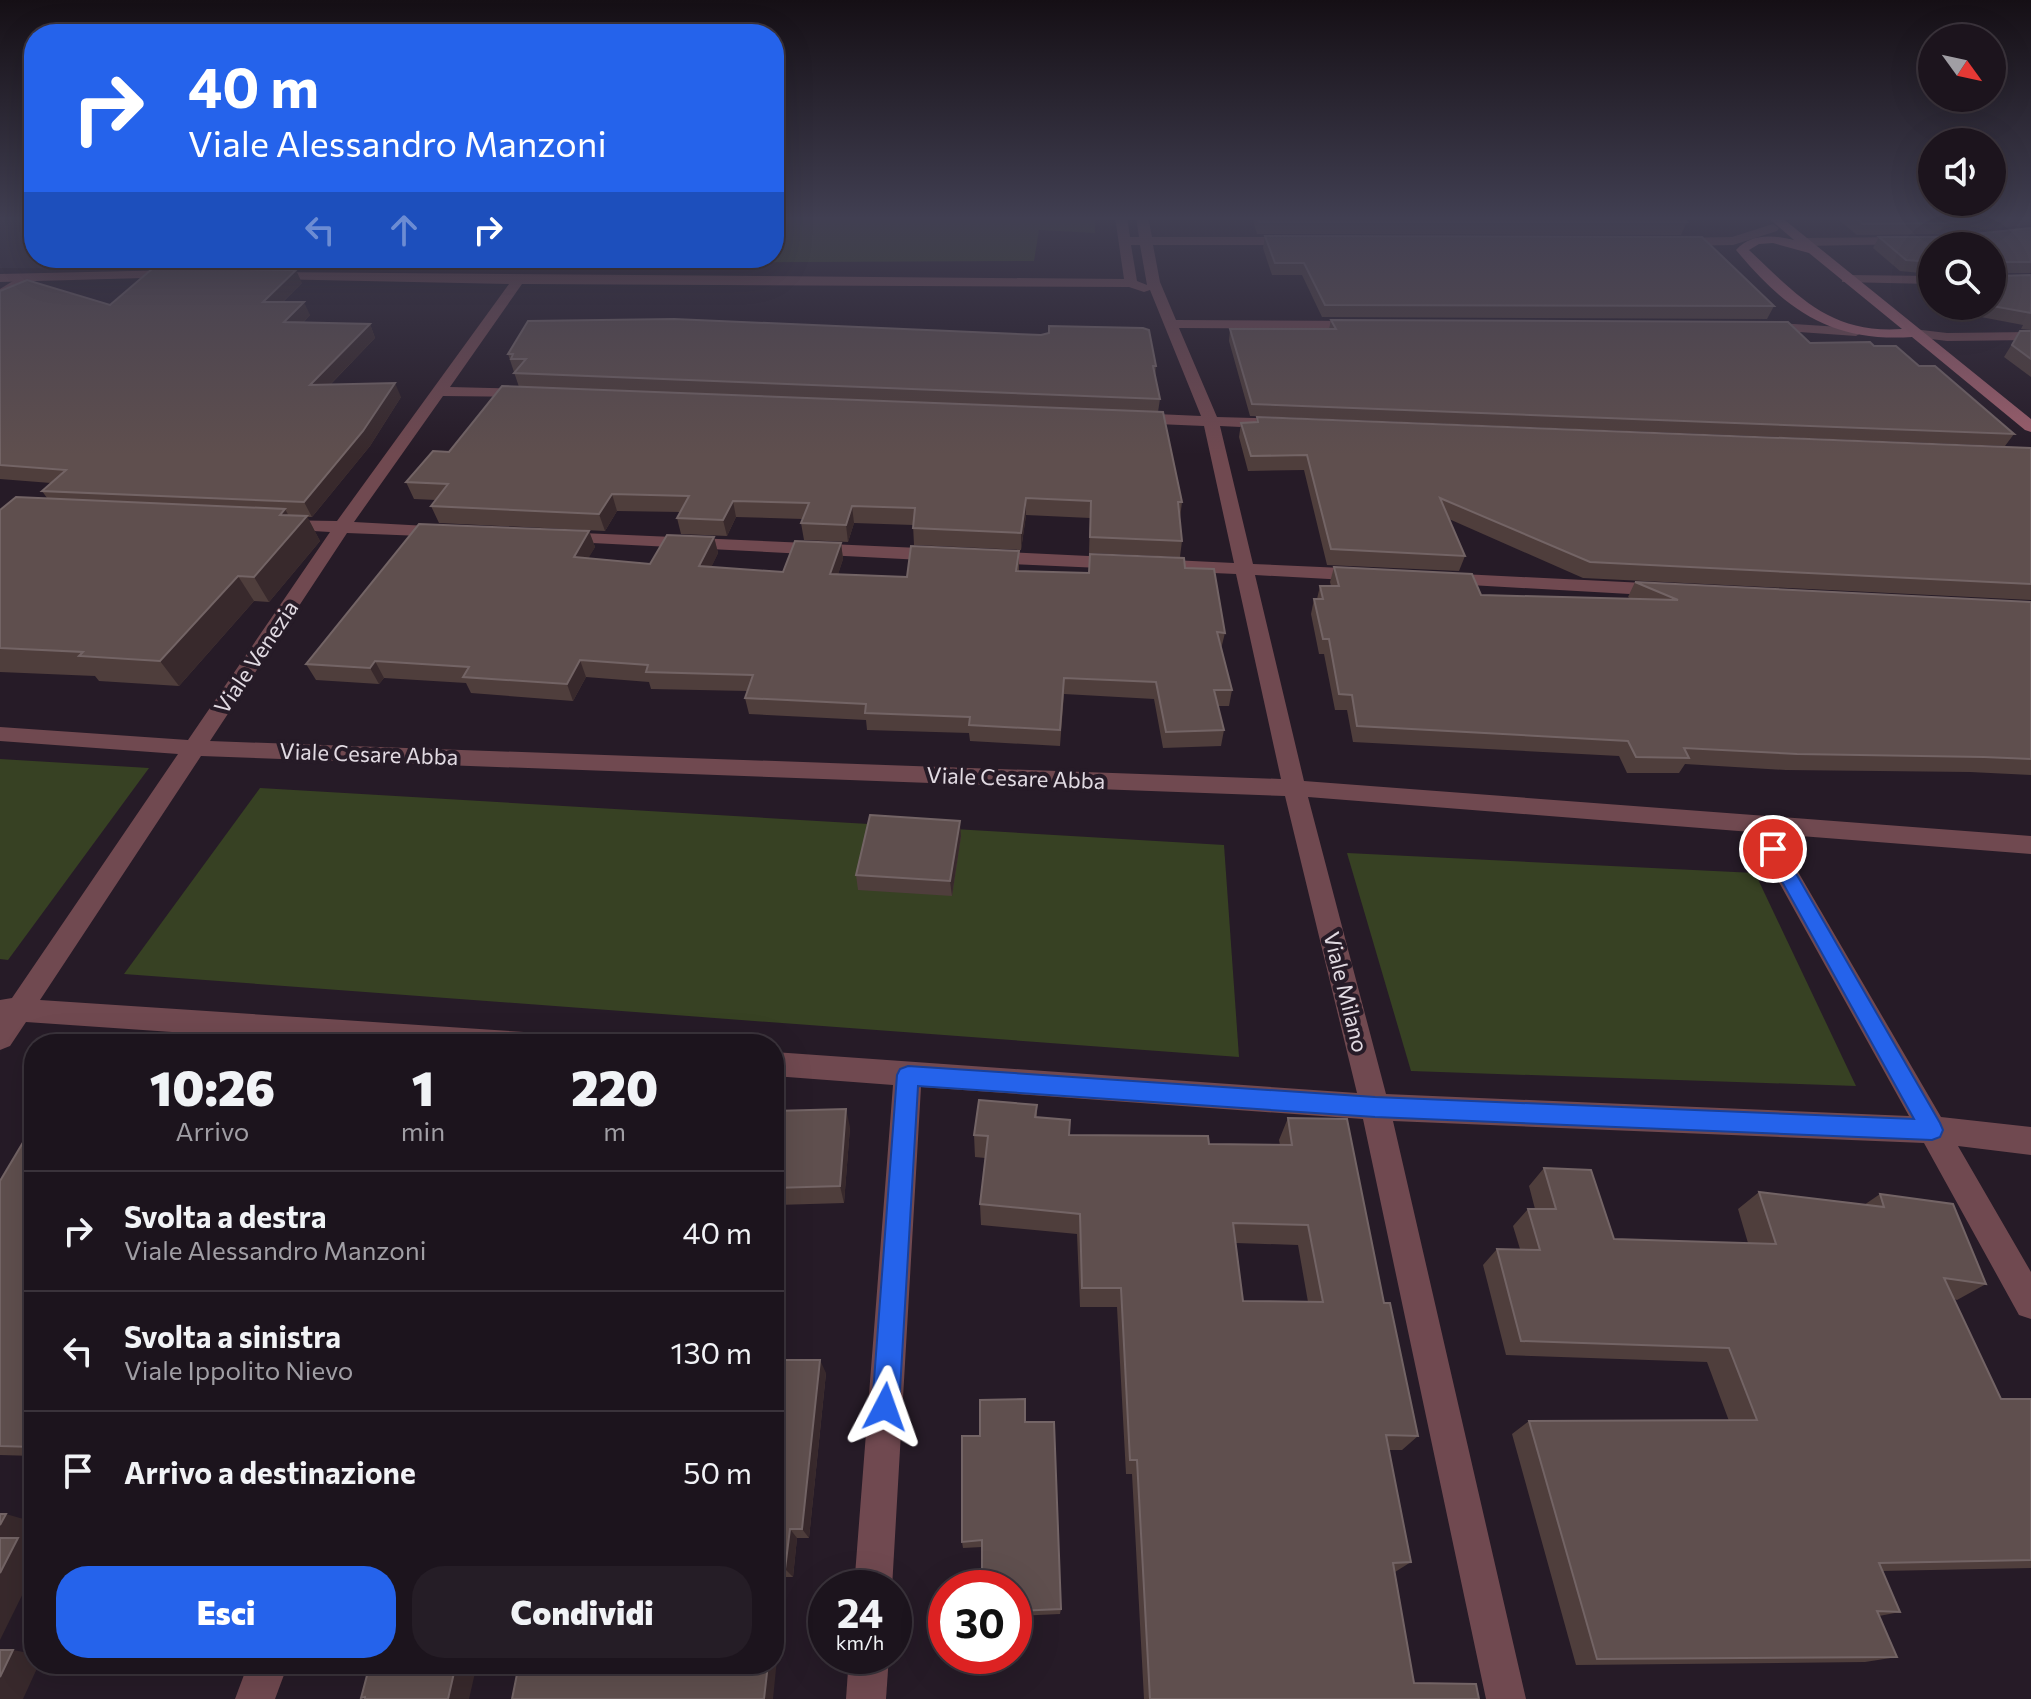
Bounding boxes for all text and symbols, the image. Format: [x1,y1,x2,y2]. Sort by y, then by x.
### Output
north arrow [1918,24,2006,112]
map controls [1918,24,2006,320]
text: 40 m [188,51,319,120]
icon: right [56,56,160,160]
text: Viale Alessandro Manzoni [188,120,607,164]
button: sound [1918,128,2006,216]
icon: left [298,208,342,252]
icon: ahead [382,208,426,252]
icon: right [466,208,510,252]
button: search [1918,232,2006,320]
street label: Viale Venezia [208,595,303,719]
street label: Viale Cesare Abba [279,737,459,770]
street label: Viale Cesare Abba [926,761,1106,794]
pin [1739,815,1807,883]
icon: arrive [1751,827,1795,871]
street label: Viale Milano [1318,929,1374,1055]
text: 10:26 [150,1057,275,1116]
text: 1 [412,1057,434,1116]
text: 220 [571,1057,658,1116]
text: Arrivo [176,1115,249,1146]
text: min [401,1115,445,1146]
text: m [603,1115,626,1146]
text: Svolta a destra [124,1197,326,1234]
icon: right [56,1209,100,1253]
text: 40 m [683,1213,752,1250]
text: Viale Alessandro Manzoni [124,1234,426,1265]
text: Svolta a sinistra [124,1317,341,1354]
icon: left [56,1329,100,1373]
text: 130 m [671,1333,752,1370]
text: Viale Ippolito Nievo [124,1354,353,1385]
position arrow [843,1365,927,1449]
icon: arrive [56,1449,100,1493]
text: Arrivo a destinazione [124,1453,416,1490]
text: 50 m [683,1453,752,1490]
button: Esci [56,1566,396,1658]
button: Condividi [412,1566,752,1658]
speed limit sign: 30 [928,1570,1032,1674]
text: 24 [837,1587,883,1636]
text: km/h [836,1630,884,1654]

